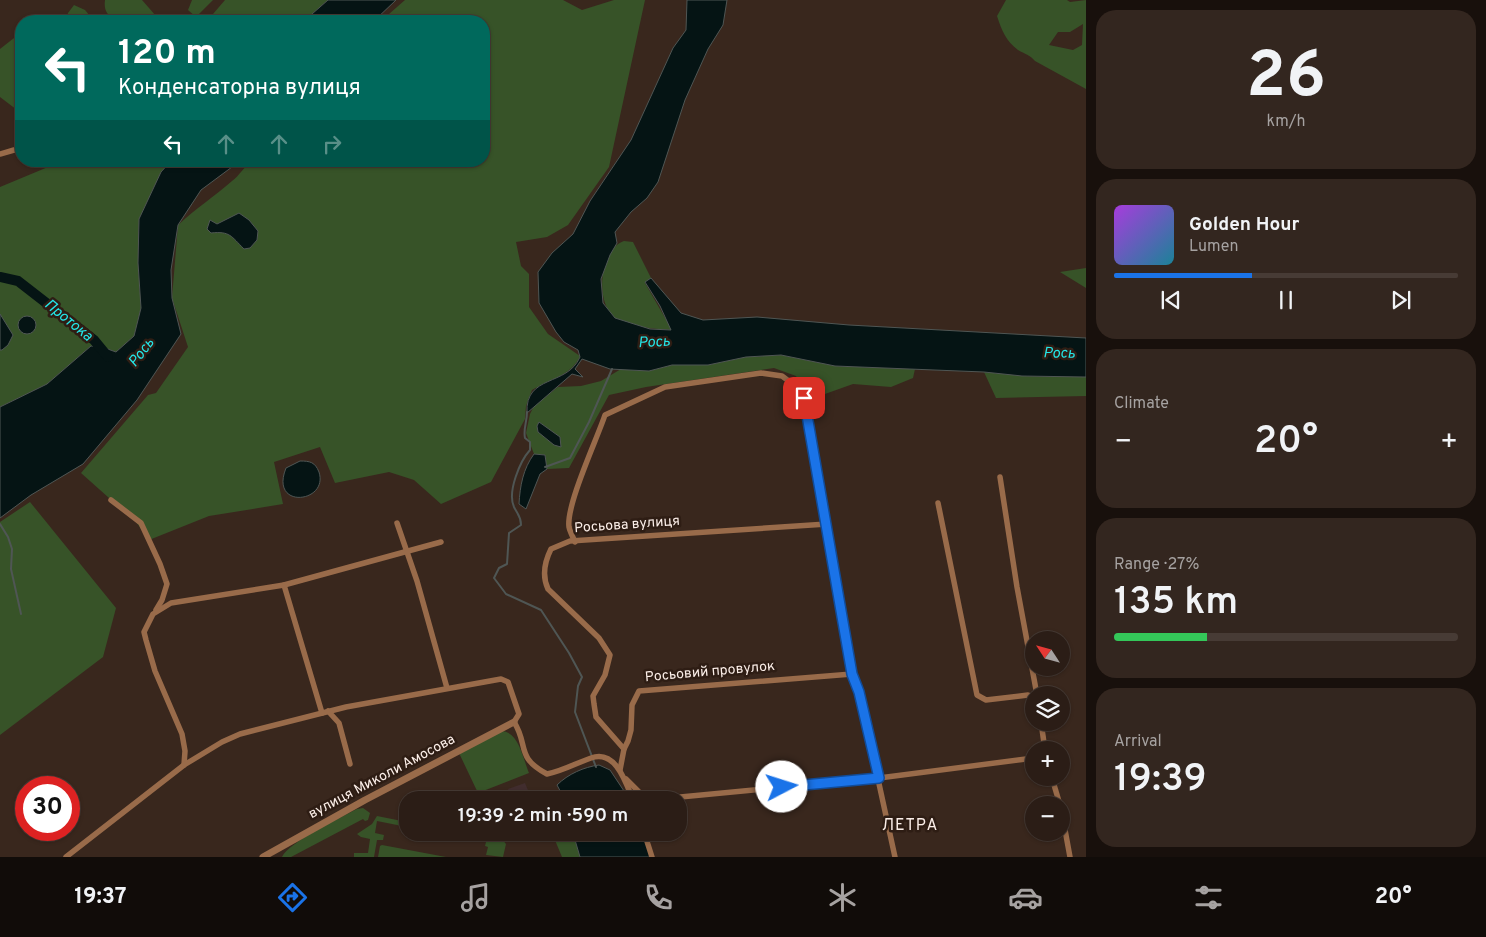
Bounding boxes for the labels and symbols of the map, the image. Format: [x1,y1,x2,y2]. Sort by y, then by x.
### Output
water label: Протока [40,296,96,346]
water label: Рось [637,333,671,353]
water label: Рось [125,334,159,371]
water label: Рось [1043,344,1075,364]
pin [783,377,825,419]
street label: Росьова вулиця [574,513,680,537]
north arrow [1025,631,1070,676]
street label: Росьовий провулок [644,658,776,686]
street label: вулиця Миколи Амосова [306,731,458,823]
position arrow [755,760,807,812]
speed limit sign: 30 [15,776,80,841]
district label: ЛЕТРА [882,816,938,836]

